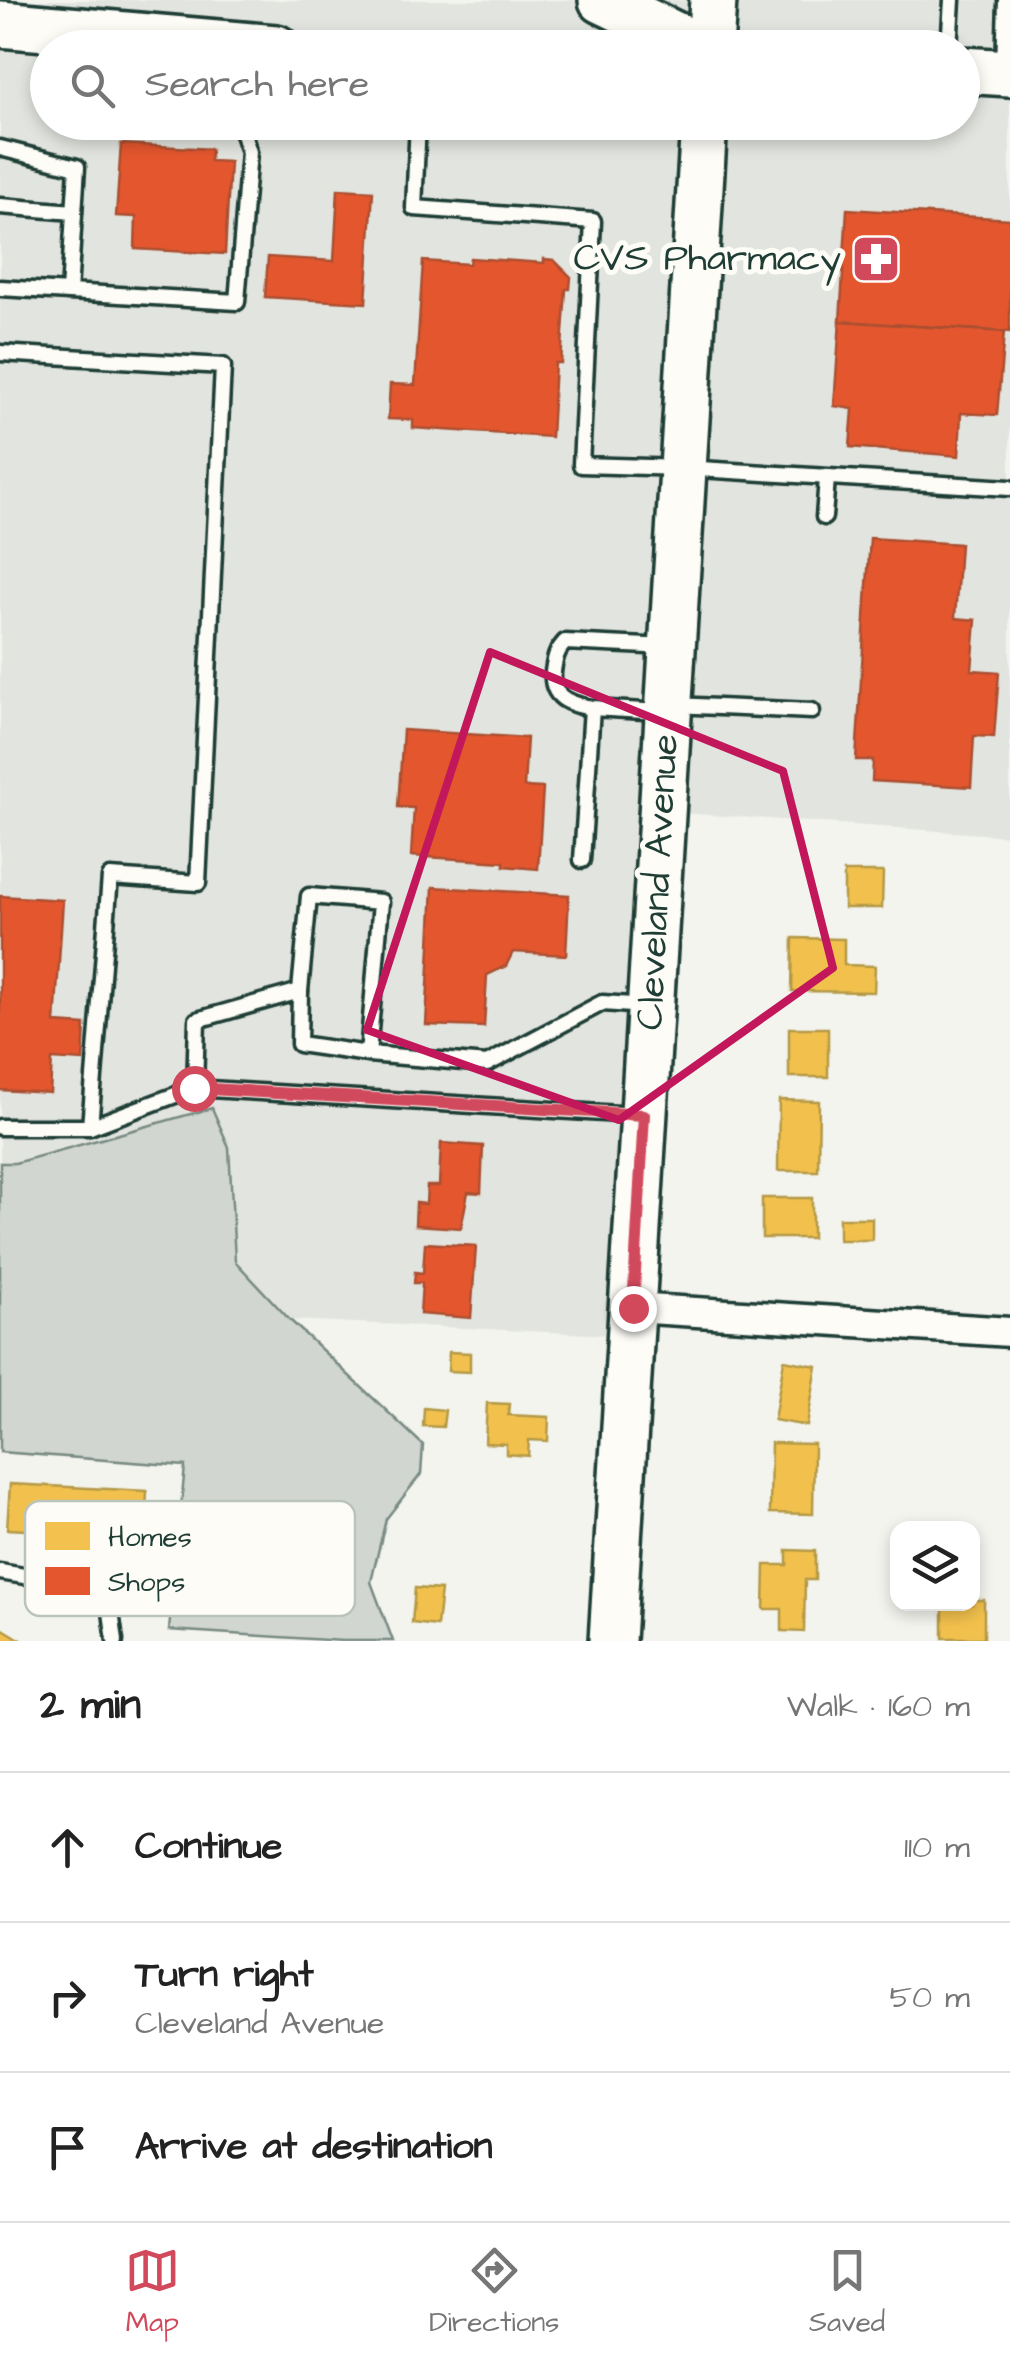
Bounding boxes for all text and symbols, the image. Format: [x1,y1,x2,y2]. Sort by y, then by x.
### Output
search box [30,30,980,140]
icon: search [65,58,120,113]
text: Search here [145,59,369,111]
place label: CVS Pharmacy [573,233,841,286]
pharmacy icon: CVS Pharmacy [850,233,902,285]
street label: Cleveland Avenue [624,733,692,1031]
route start [172,1066,218,1112]
route end [611,1286,657,1332]
legend [25,1501,355,1616]
text: Homes [108,1518,192,1557]
map controls [890,1521,980,1611]
button: layers [890,1521,980,1611]
text: Shops [108,1563,185,1602]
text: 2 min [40,1677,141,1735]
text: Walk · 160 m [787,1684,970,1729]
icon: ahead [40,1820,95,1875]
text: Continue [135,1821,282,1873]
text: 110 m [904,1825,970,1870]
text: Turn right [135,1949,314,2001]
icon: right [40,1970,95,2025]
text: 50 m [889,1975,970,2020]
text: Cleveland Avenue [135,2001,384,2046]
icon: arrive [40,2120,95,2175]
text: Arrive at destination [135,2121,492,2173]
tab: Map [125,2243,180,2342]
tab: Directions [429,2243,559,2342]
tab: Saved [809,2243,885,2342]

